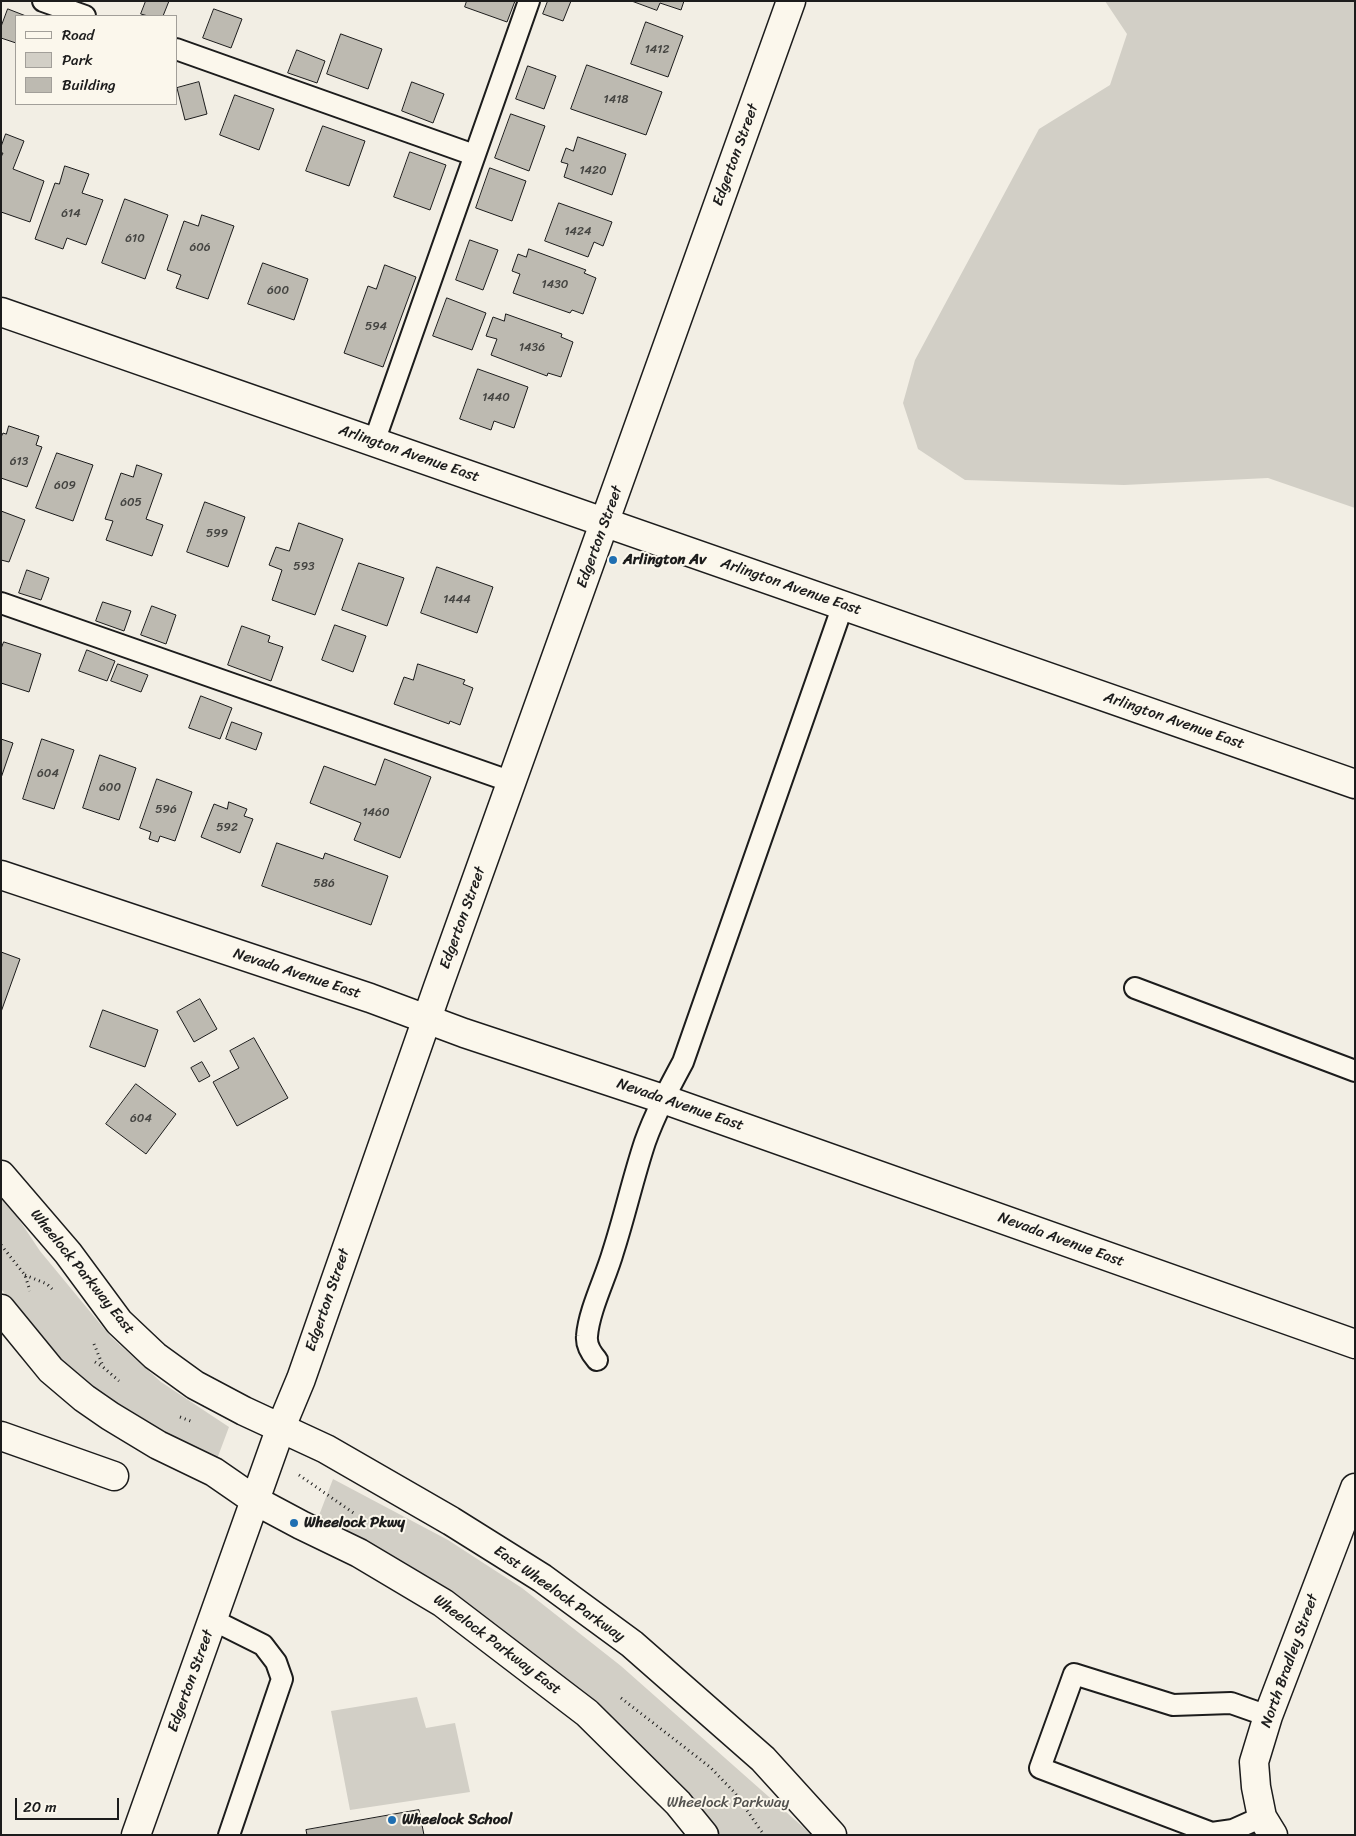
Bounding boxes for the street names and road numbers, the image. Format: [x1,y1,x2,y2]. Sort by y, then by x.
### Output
street label: Edgerton Street [709,101,763,209]
street label: Arlington Avenue East [336,421,482,487]
street label: Edgerton Street [573,483,627,591]
street label: Arlington Avenue East [718,554,864,620]
street label: Arlington Avenue East [1101,688,1247,754]
street label: Edgerton Street [436,864,490,972]
street label: Nevada Avenue East [231,945,363,1003]
street label: Nevada Avenue East [614,1075,746,1135]
street label: Wheelock Parkway East [26,1206,138,1338]
street label: Nevada Avenue East [995,1209,1127,1271]
street label: Edgerton Street [302,1246,354,1354]
street label: East Wheelock Parkway [490,1542,628,1646]
street label: Wheelock Parkway East [429,1591,565,1699]
street label: North Bradley Street [1257,1592,1323,1730]
street label: Edgerton Street [164,1627,218,1735]

